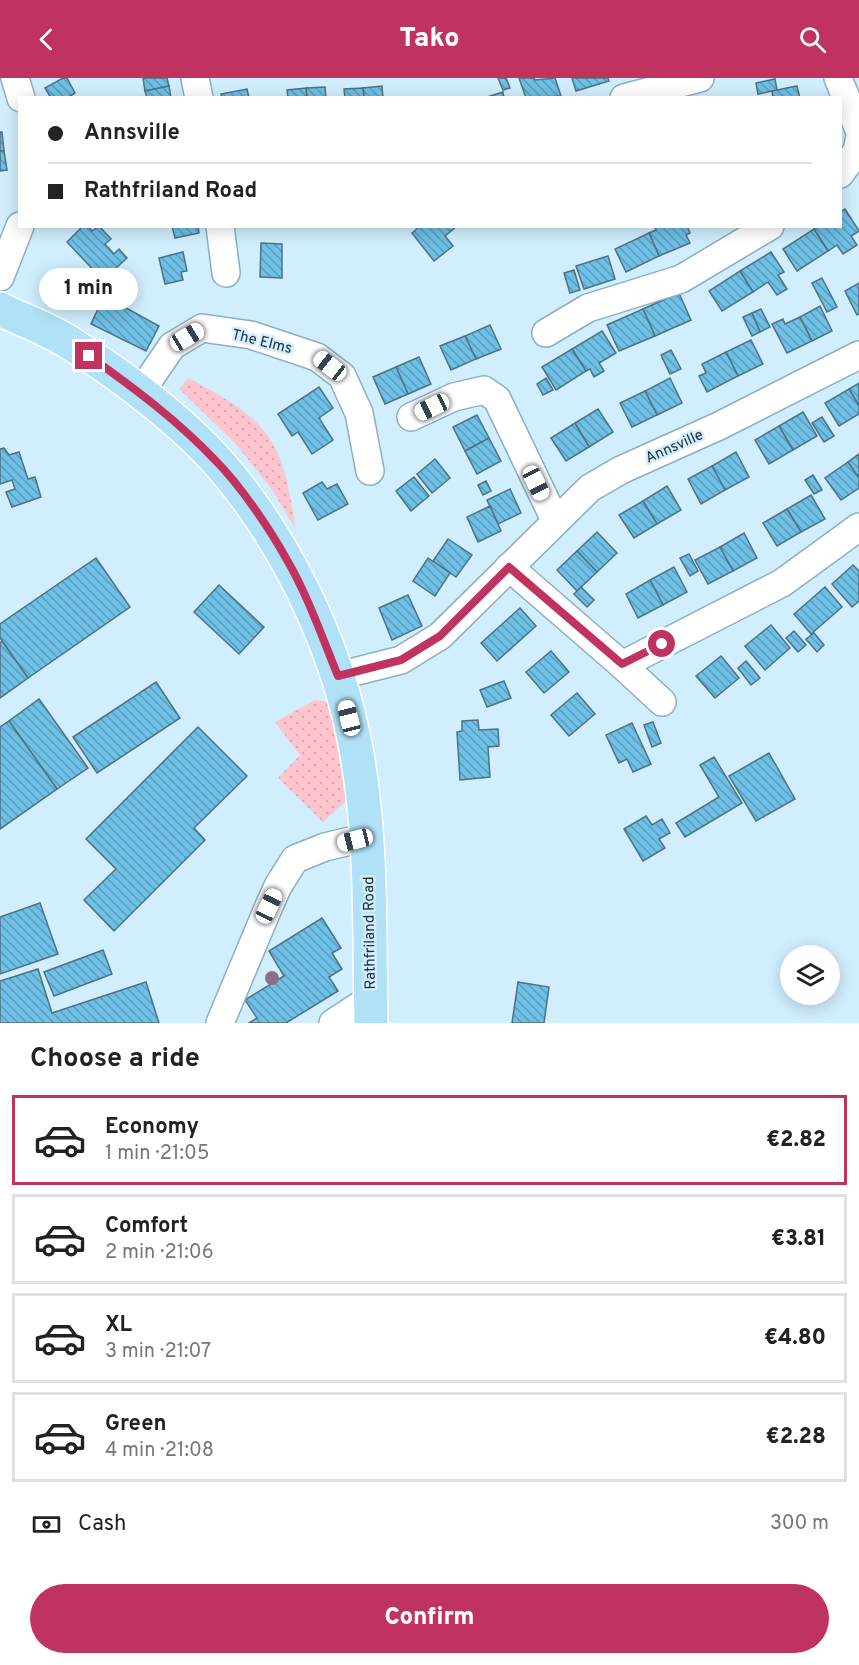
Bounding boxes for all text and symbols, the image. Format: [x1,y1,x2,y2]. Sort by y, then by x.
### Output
text: Tako [399,22,460,56]
icon: back [30,23,63,56]
icon: search [796,23,829,56]
text: Annsville [84,120,180,147]
text: Rathfriland Road [84,178,257,205]
callout: 1 min [40,269,138,311]
text: 1 min [64,276,113,302]
car [167,320,207,354]
street label: The Elms [229,326,294,359]
route end [75,342,102,369]
car [310,348,350,384]
car [412,391,452,423]
street label: Annsville [643,426,707,469]
car [520,463,552,503]
route start [648,630,675,657]
car [336,698,362,738]
car [335,827,375,853]
street label: Rathfriland Road [360,876,381,990]
car [253,886,285,926]
map controls [780,945,840,1005]
button: layers [780,945,840,1005]
text: Choose a ride [30,1042,200,1076]
icon: car [33,1113,87,1167]
text: Economy [105,1114,199,1141]
text: €2.82 [766,1127,826,1154]
text: 1 min · 21:05 [105,1141,209,1167]
icon: car [33,1212,87,1266]
text: Comfort [105,1213,188,1240]
text: €3.81 [771,1226,826,1253]
text: 2 min · 21:06 [105,1240,214,1266]
icon: car [33,1311,87,1365]
text: XL [105,1312,132,1339]
text: €4.80 [764,1325,826,1352]
text: 3 min · 21:07 [105,1339,211,1365]
icon: car [33,1410,87,1464]
text: Green [105,1411,167,1438]
text: €2.28 [766,1424,826,1451]
text: 4 min · 21:08 [105,1438,214,1464]
icon: cash [30,1508,63,1541]
text: Cash [78,1511,127,1538]
text: 300 m [770,1511,829,1537]
button: Confirm [30,1584,829,1653]

